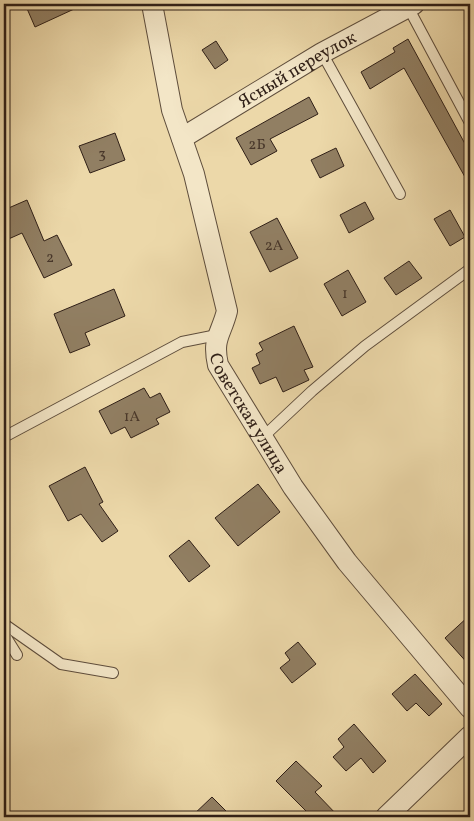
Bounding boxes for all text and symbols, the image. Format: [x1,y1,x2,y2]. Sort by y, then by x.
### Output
street label: Ясный переулок [234,26,362,115]
house number: 2Б [248,135,266,156]
house number: 3 [98,144,106,165]
house number: 2А [265,236,284,257]
house number: 2 [46,248,54,269]
house number: 1 [342,284,348,305]
street label: Советская улица [202,351,293,479]
house number: 1А [124,407,141,428]

